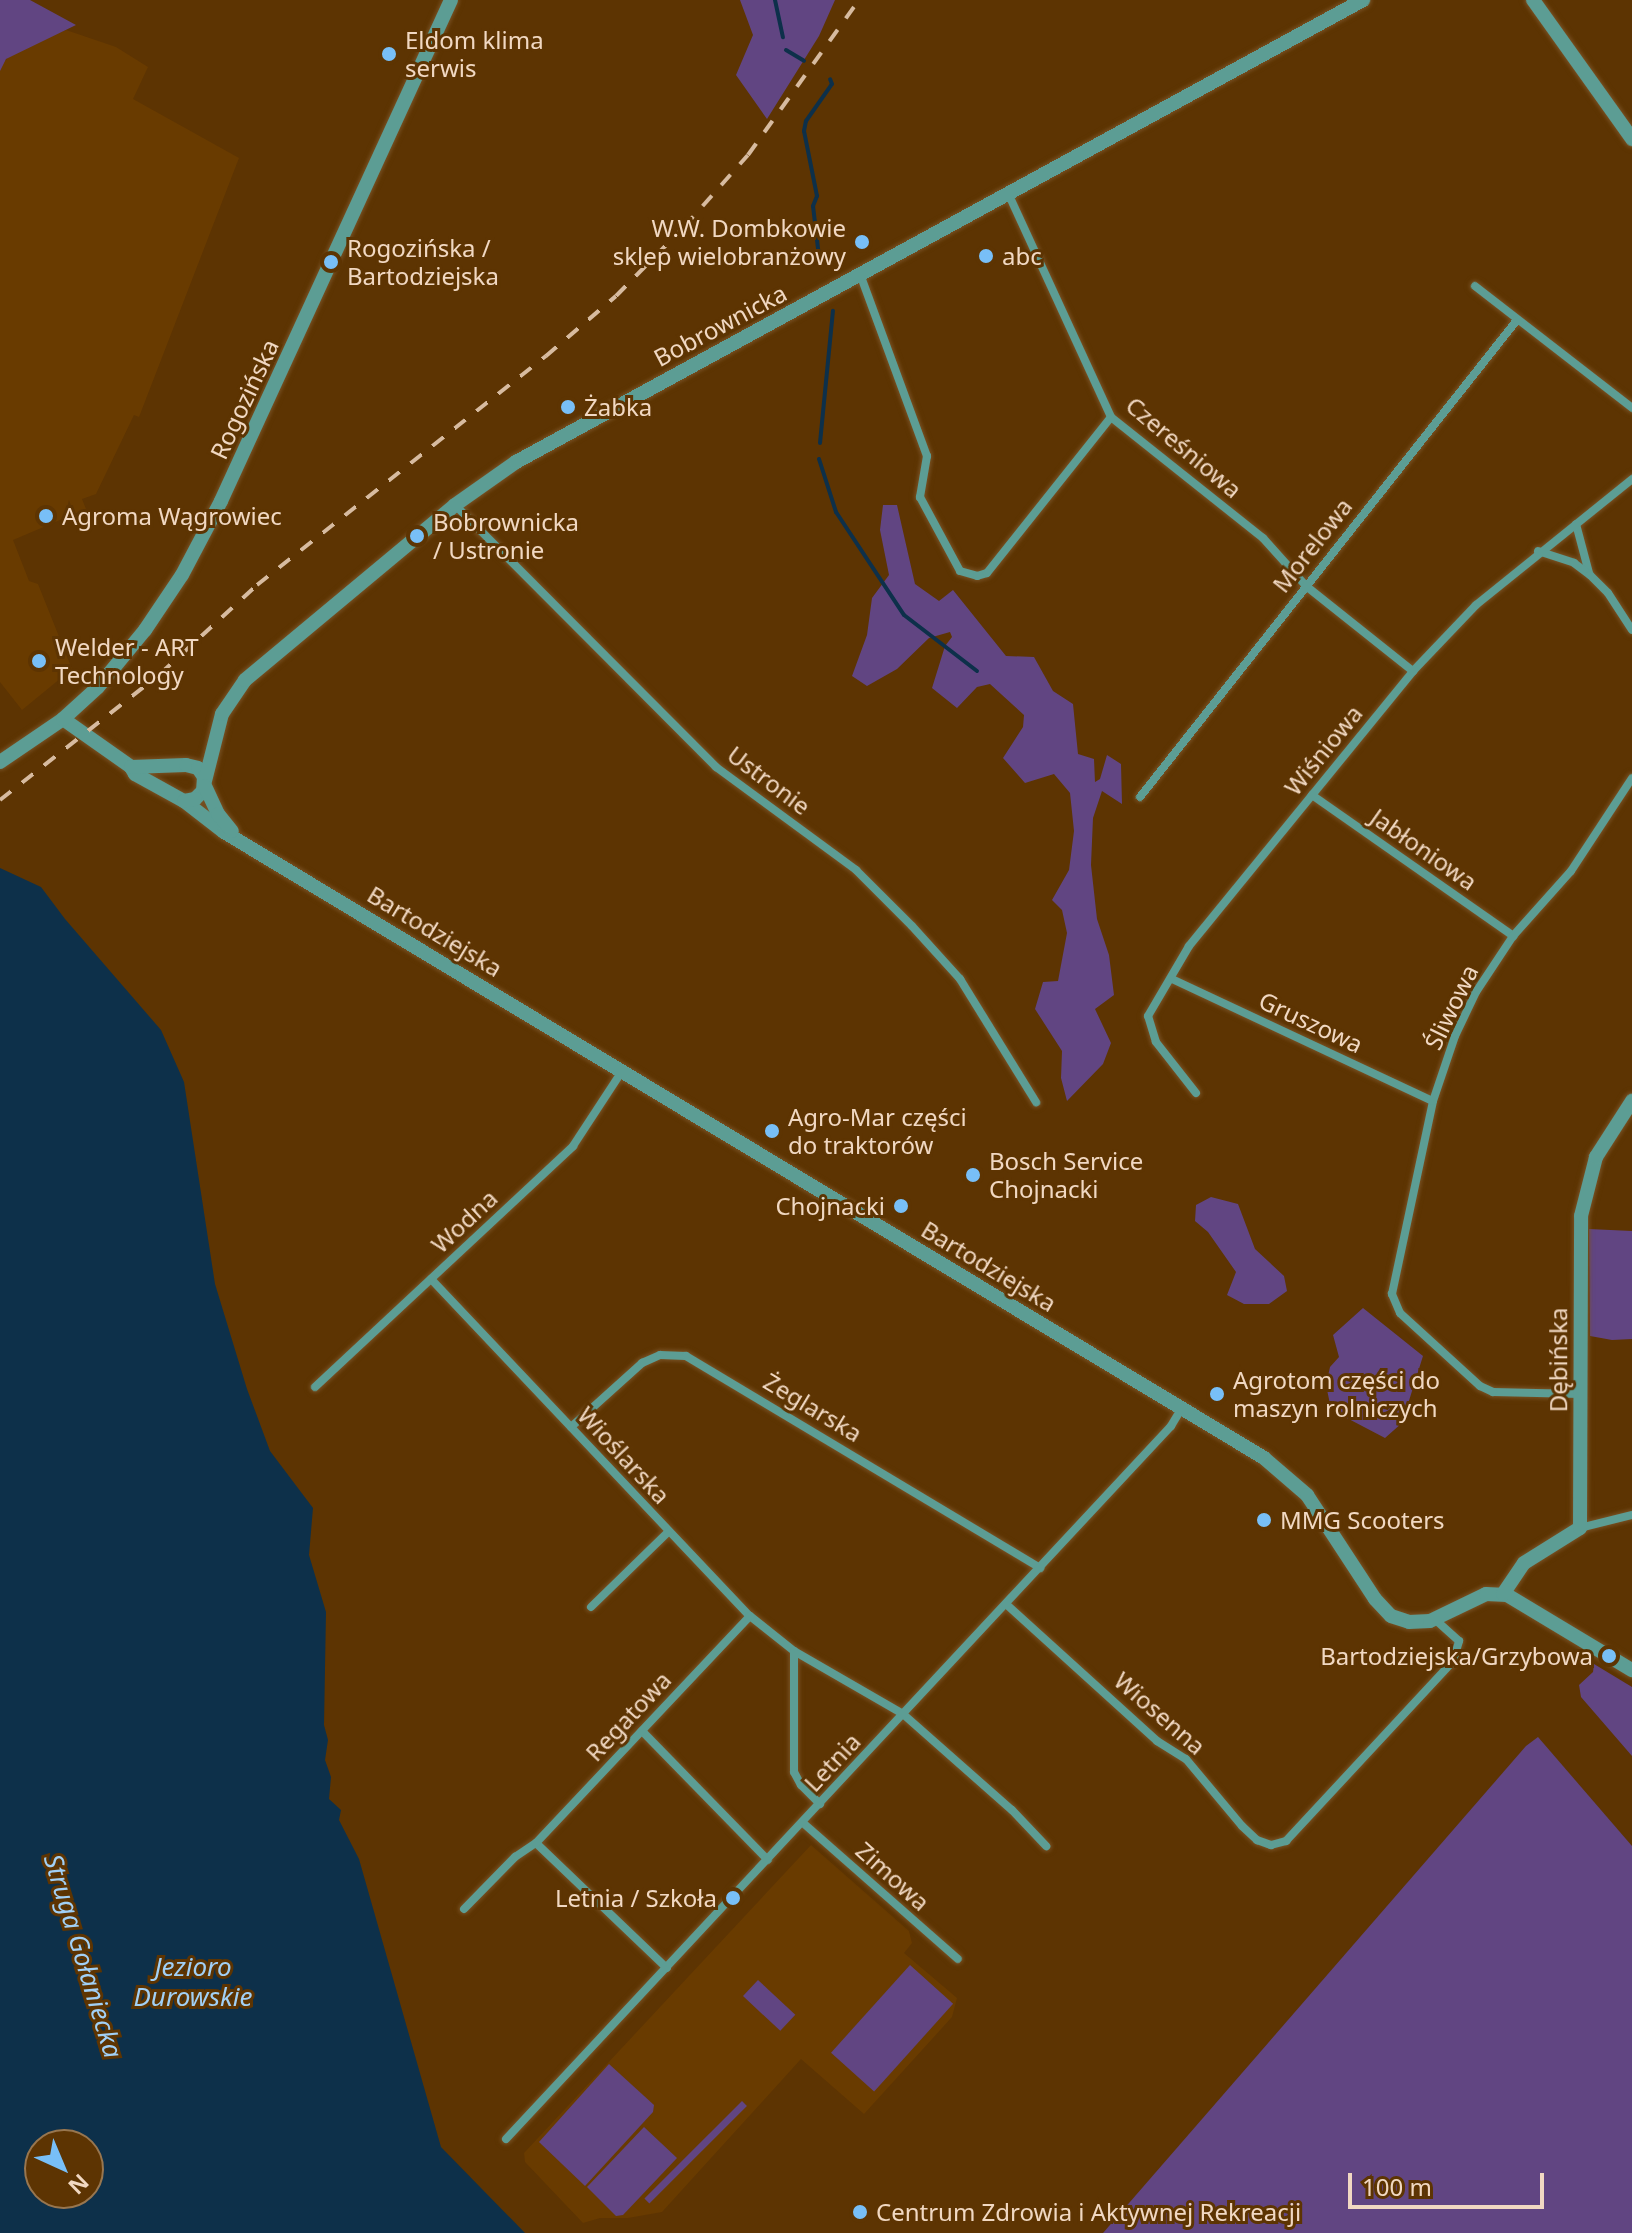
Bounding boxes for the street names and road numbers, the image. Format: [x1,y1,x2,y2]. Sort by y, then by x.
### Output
street label: Bobrownicka [649,278,791,372]
street label: Rogozińska [204,335,284,463]
street label: Czereśniowa [1120,390,1248,504]
street label: Morelowa [1266,492,1358,598]
street label: Wiśniowa [1278,699,1368,801]
street label: Ustronie [722,740,816,820]
street label: Jabłoniowa [1365,802,1483,896]
street label: Bartodziejska [362,880,508,982]
street label: Śliwowa [1418,960,1484,1054]
street label: Gruszowa [1254,985,1368,1059]
street label: Wodna [425,1183,503,1259]
street label: Bartodziejska [916,1215,1062,1317]
street label: Dębińska [1544,1308,1572,1412]
street label: Żeglarska [759,1366,867,1448]
street label: Wioślarska [572,1401,676,1509]
street label: Regatowa [579,1665,677,1767]
street label: Wiosenna [1109,1666,1211,1760]
street label: Letnia [798,1727,866,1797]
street label: Zimowa [850,1836,936,1916]

